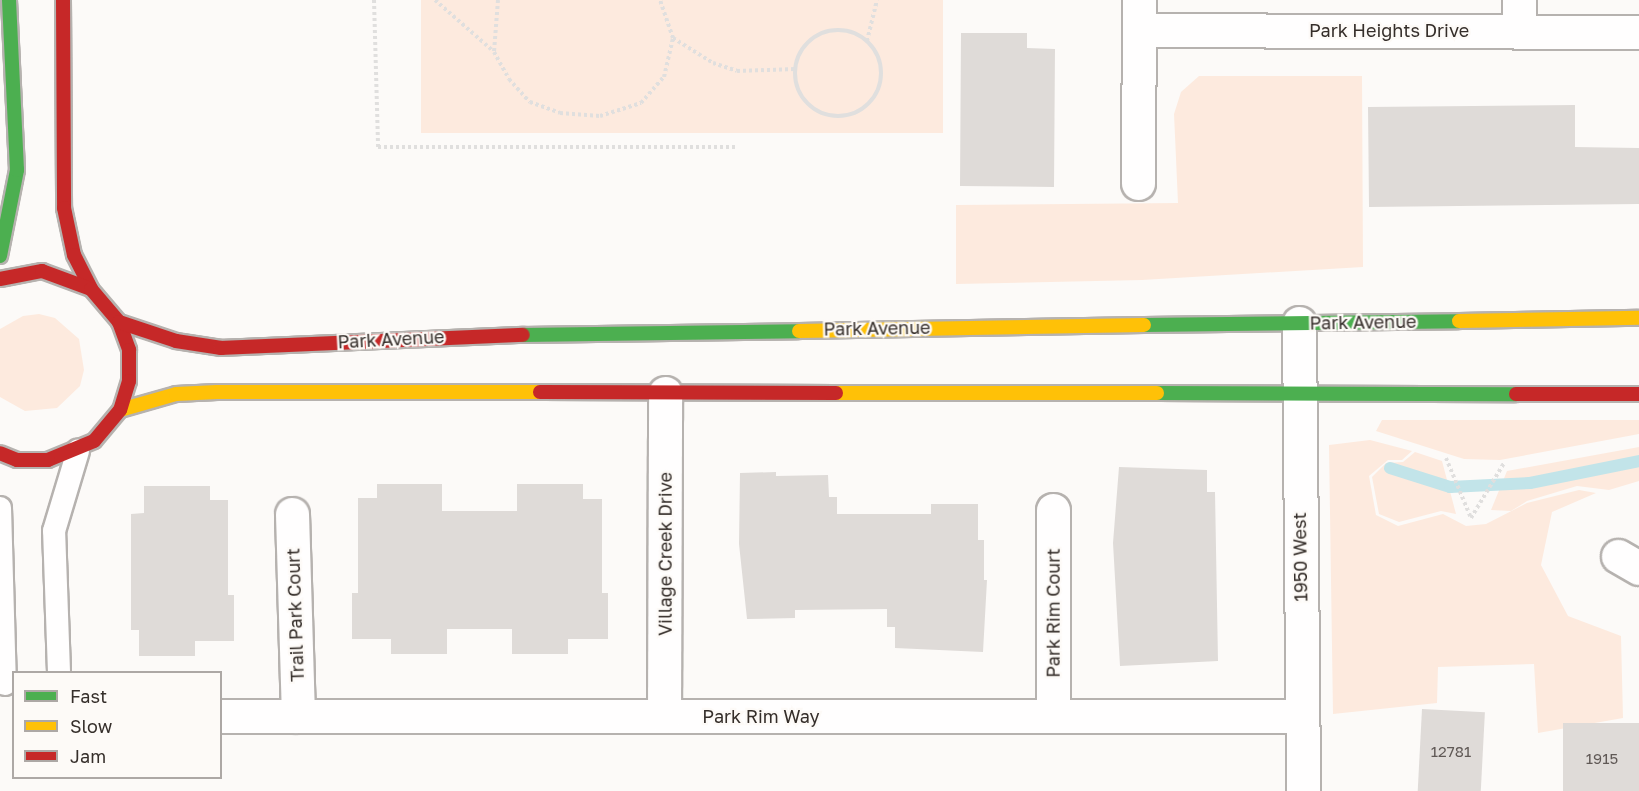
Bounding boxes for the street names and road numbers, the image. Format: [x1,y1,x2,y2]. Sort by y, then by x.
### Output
street label: Park Heights Drive [1309,19,1469,41]
street label: Park Avenue [1309,310,1417,334]
street label: Park Avenue [823,316,931,340]
street label: Park Avenue [337,325,445,353]
street label: Village Creek Drive [654,472,676,636]
street label: 1950 West [1288,512,1312,602]
street label: Trail Park Court [282,548,308,682]
street label: Park Rim Court [1042,548,1064,678]
street label: Park Rim Way [702,705,820,727]

